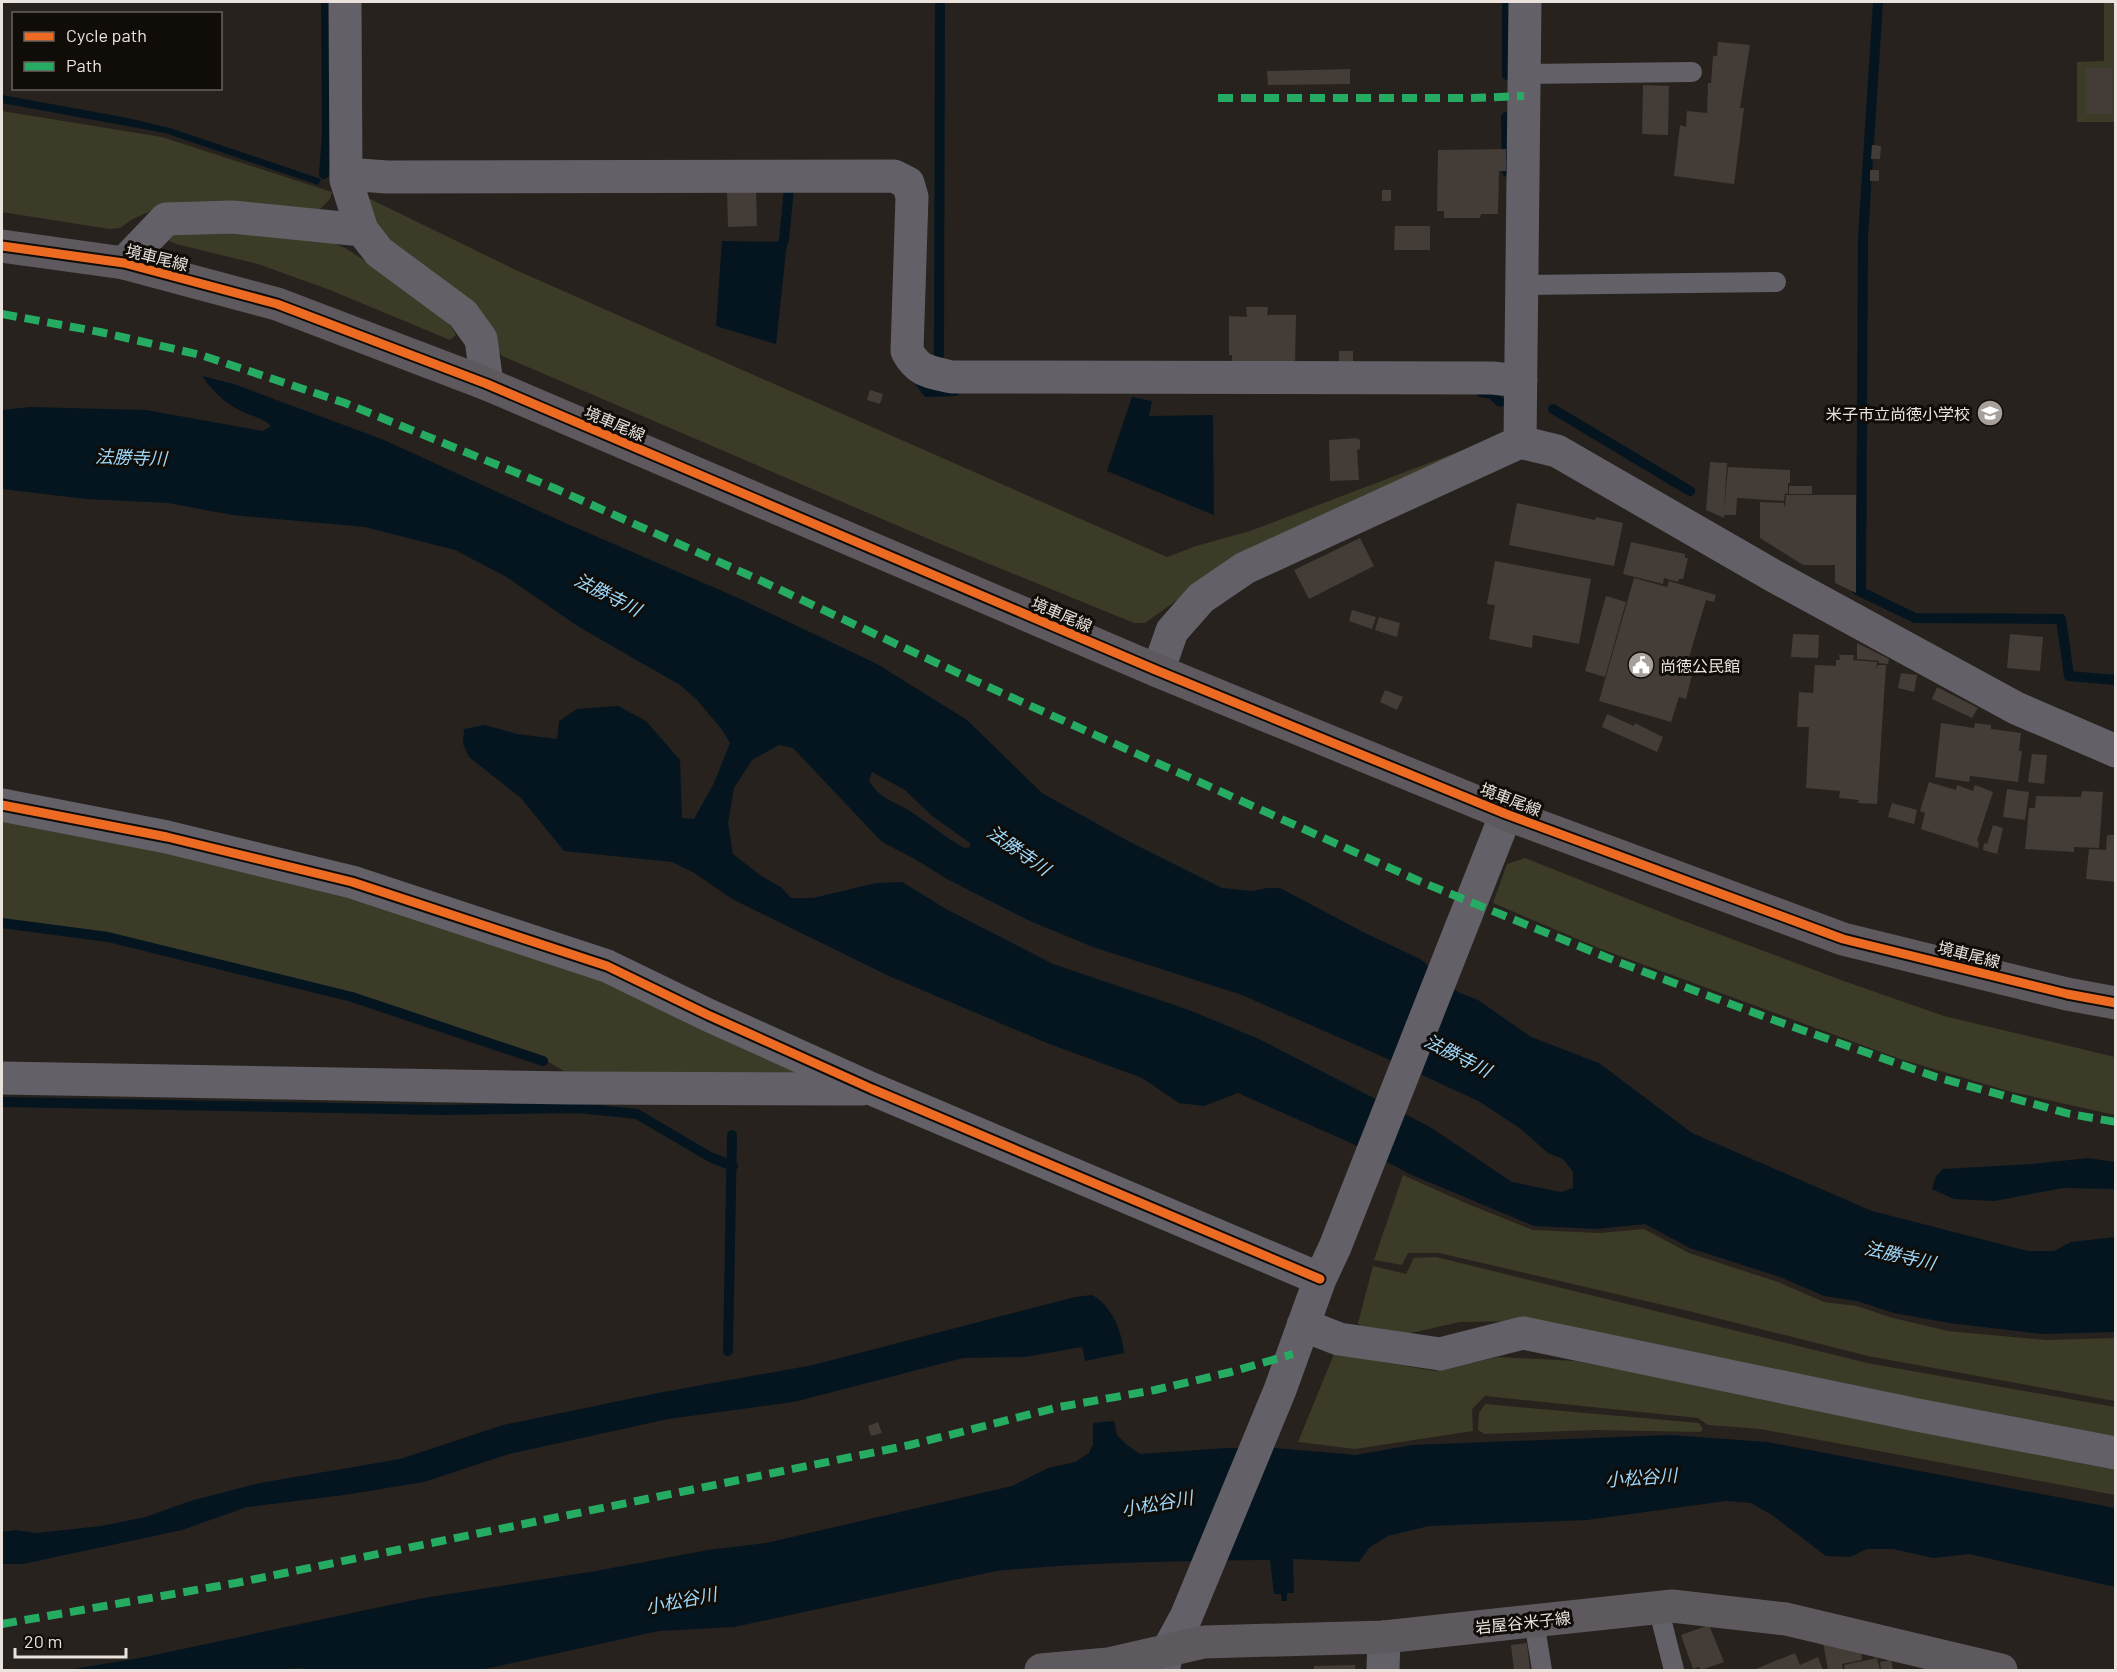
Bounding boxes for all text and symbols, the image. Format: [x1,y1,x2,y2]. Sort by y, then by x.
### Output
legend [12,12,222,90]
text: Cycle path [66,24,147,46]
text: Path [66,54,102,76]
street label: 境車尾線 [124,240,190,274]
school or university icon: 米子市立尚徳小学校 [1975,398,2005,428]
street label: 境車尾線 [582,402,648,444]
place label: 米子市立尚徳小学校 [1826,404,1970,423]
water label: 法勝寺川 [95,445,169,469]
water label: 法勝寺川 [571,568,647,621]
street label: 境車尾線 [1029,593,1095,635]
public building icon: 尚徳公民館 [1626,650,1656,680]
place label: 尚徳公民館 [1660,656,1740,675]
street label: 境車尾線 [1478,779,1544,819]
water label: 法勝寺川 [983,820,1056,881]
street label: 境車尾線 [1936,937,2002,971]
water label: 法勝寺川 [1421,1029,1497,1082]
water label: 法勝寺川 [1862,1236,1940,1274]
water label: 小松谷川 [1604,1463,1680,1490]
water label: 小松谷川 [1120,1486,1196,1520]
water label: 小松谷川 [644,1582,720,1618]
street label: 岩屋谷米子線 [1474,1608,1572,1636]
scale bar [15,1621,126,1659]
text: 20 m [24,1630,62,1652]

